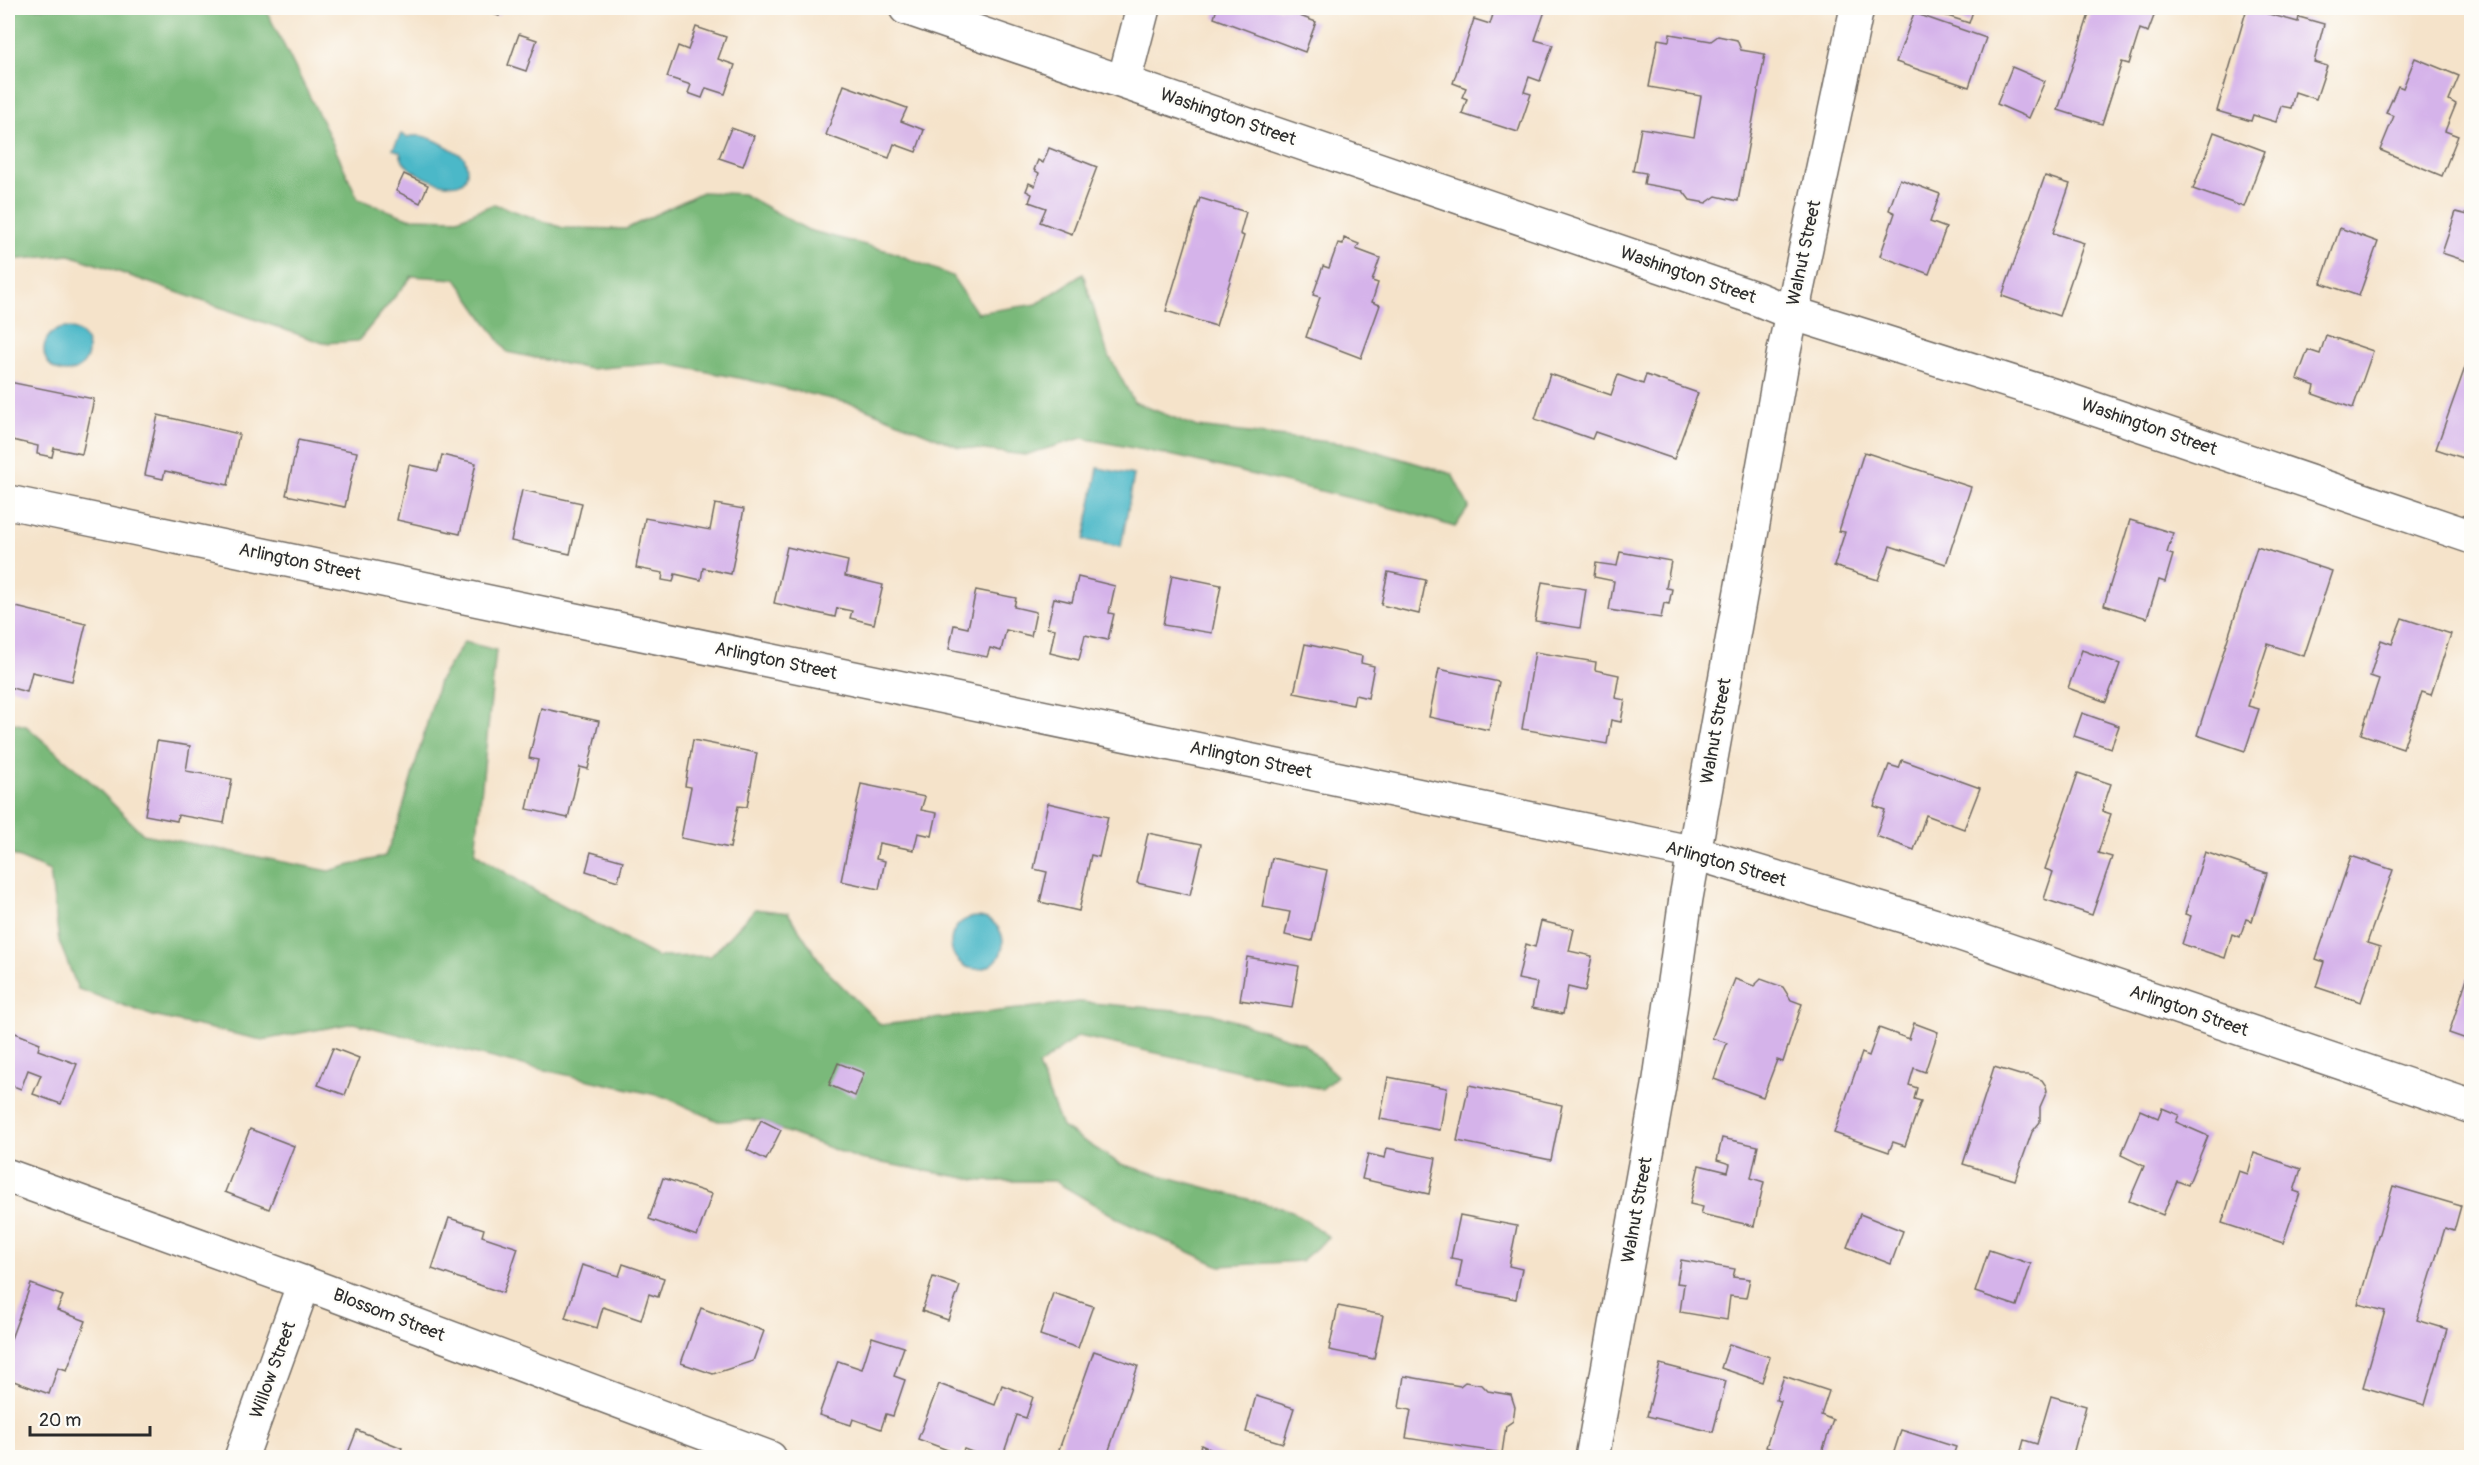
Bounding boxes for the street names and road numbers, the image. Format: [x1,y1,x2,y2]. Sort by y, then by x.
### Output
street label: Washington Street [1157,83,1300,151]
street label: Walnut Street [1782,197,1827,308]
street label: Washington Street [1617,241,1760,309]
street label: Washington Street [2078,393,2221,461]
street label: Arlington Street [237,538,364,586]
street label: Arlington Street [713,637,840,685]
street label: Walnut Street [1695,675,1737,786]
street label: Arlington Street [1188,736,1315,784]
street label: Arlington Street [1663,836,1790,892]
street label: Arlington Street [2126,980,2252,1042]
street label: Walnut Street [1616,1154,1658,1265]
street label: Blossom Street [330,1283,449,1347]
street label: Willow Street [245,1318,301,1422]

